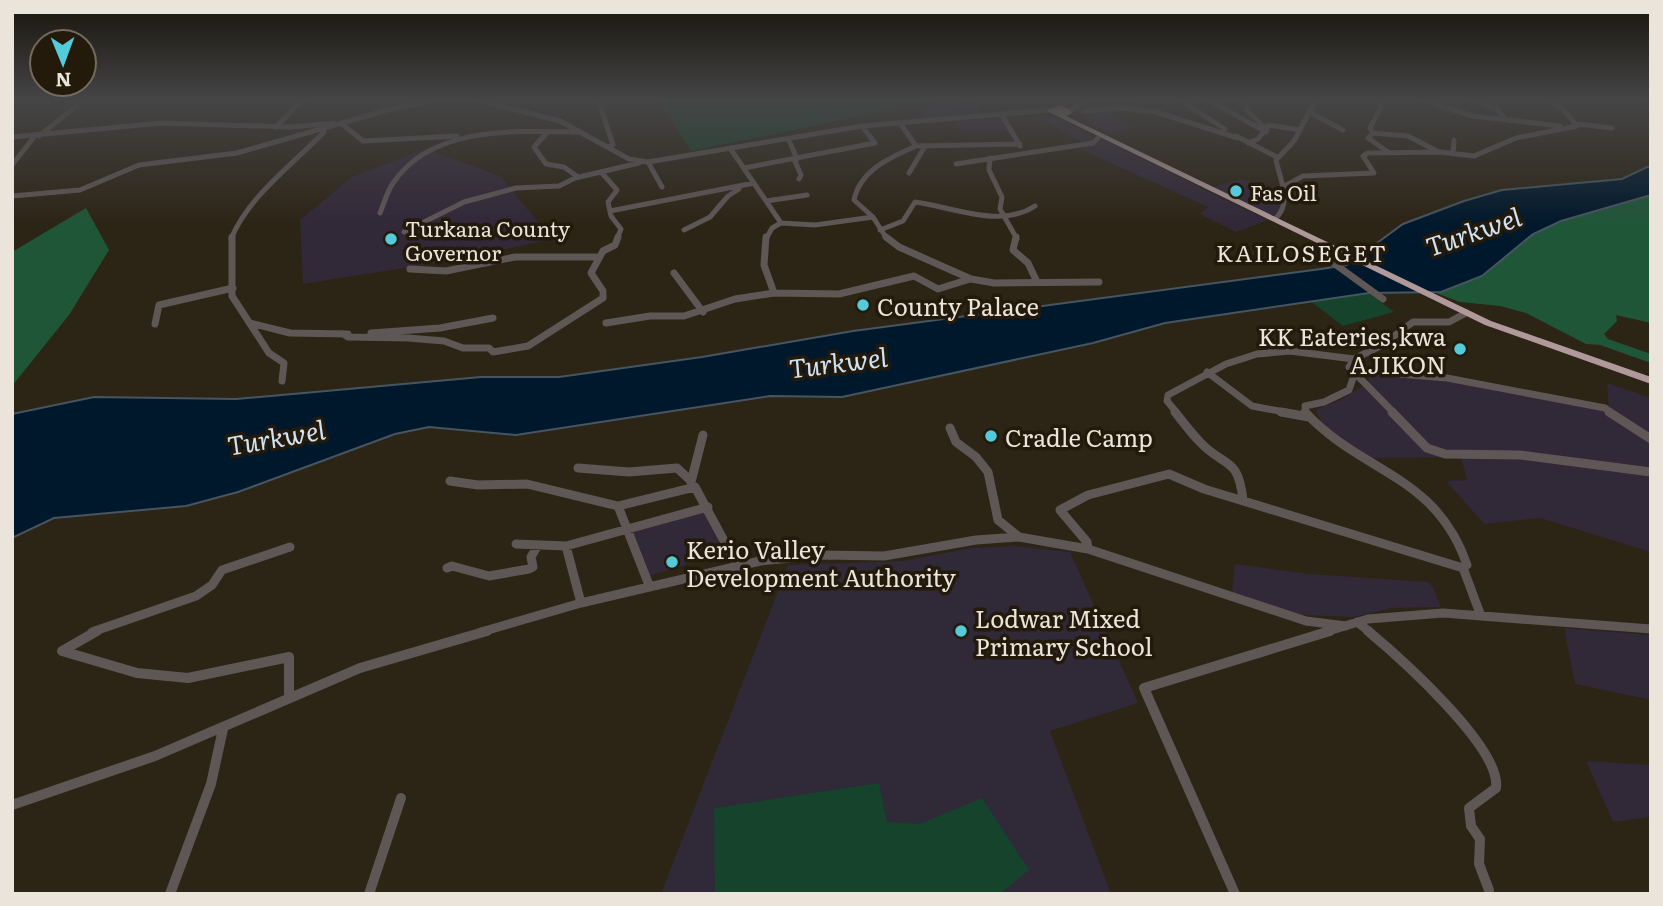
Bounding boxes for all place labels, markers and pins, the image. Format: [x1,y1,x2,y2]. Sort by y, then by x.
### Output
place label: Fas Oil [1250,176,1317,207]
marker: Fas Oil [1228,183,1244,199]
place label: Turkana County Governor [405,212,571,267]
marker: Turkana County Governor [383,231,399,247]
place label: County Palace [877,288,1039,323]
marker: County Palace [855,297,871,313]
place label: KK Eateries,kwa AJIKON [1258,318,1446,381]
marker: KK Eateries,kwa AJIKON [1452,341,1468,357]
place label: Cradle Camp [1005,419,1153,454]
marker: Cradle Camp [983,428,999,444]
place label: Kerio Valley Development Authority [686,531,956,594]
marker: Kerio Valley Development Authority [664,554,680,570]
place label: Lodwar Mixed Primary School [975,600,1152,663]
marker: Lodwar Mixed Primary School [953,623,969,639]

